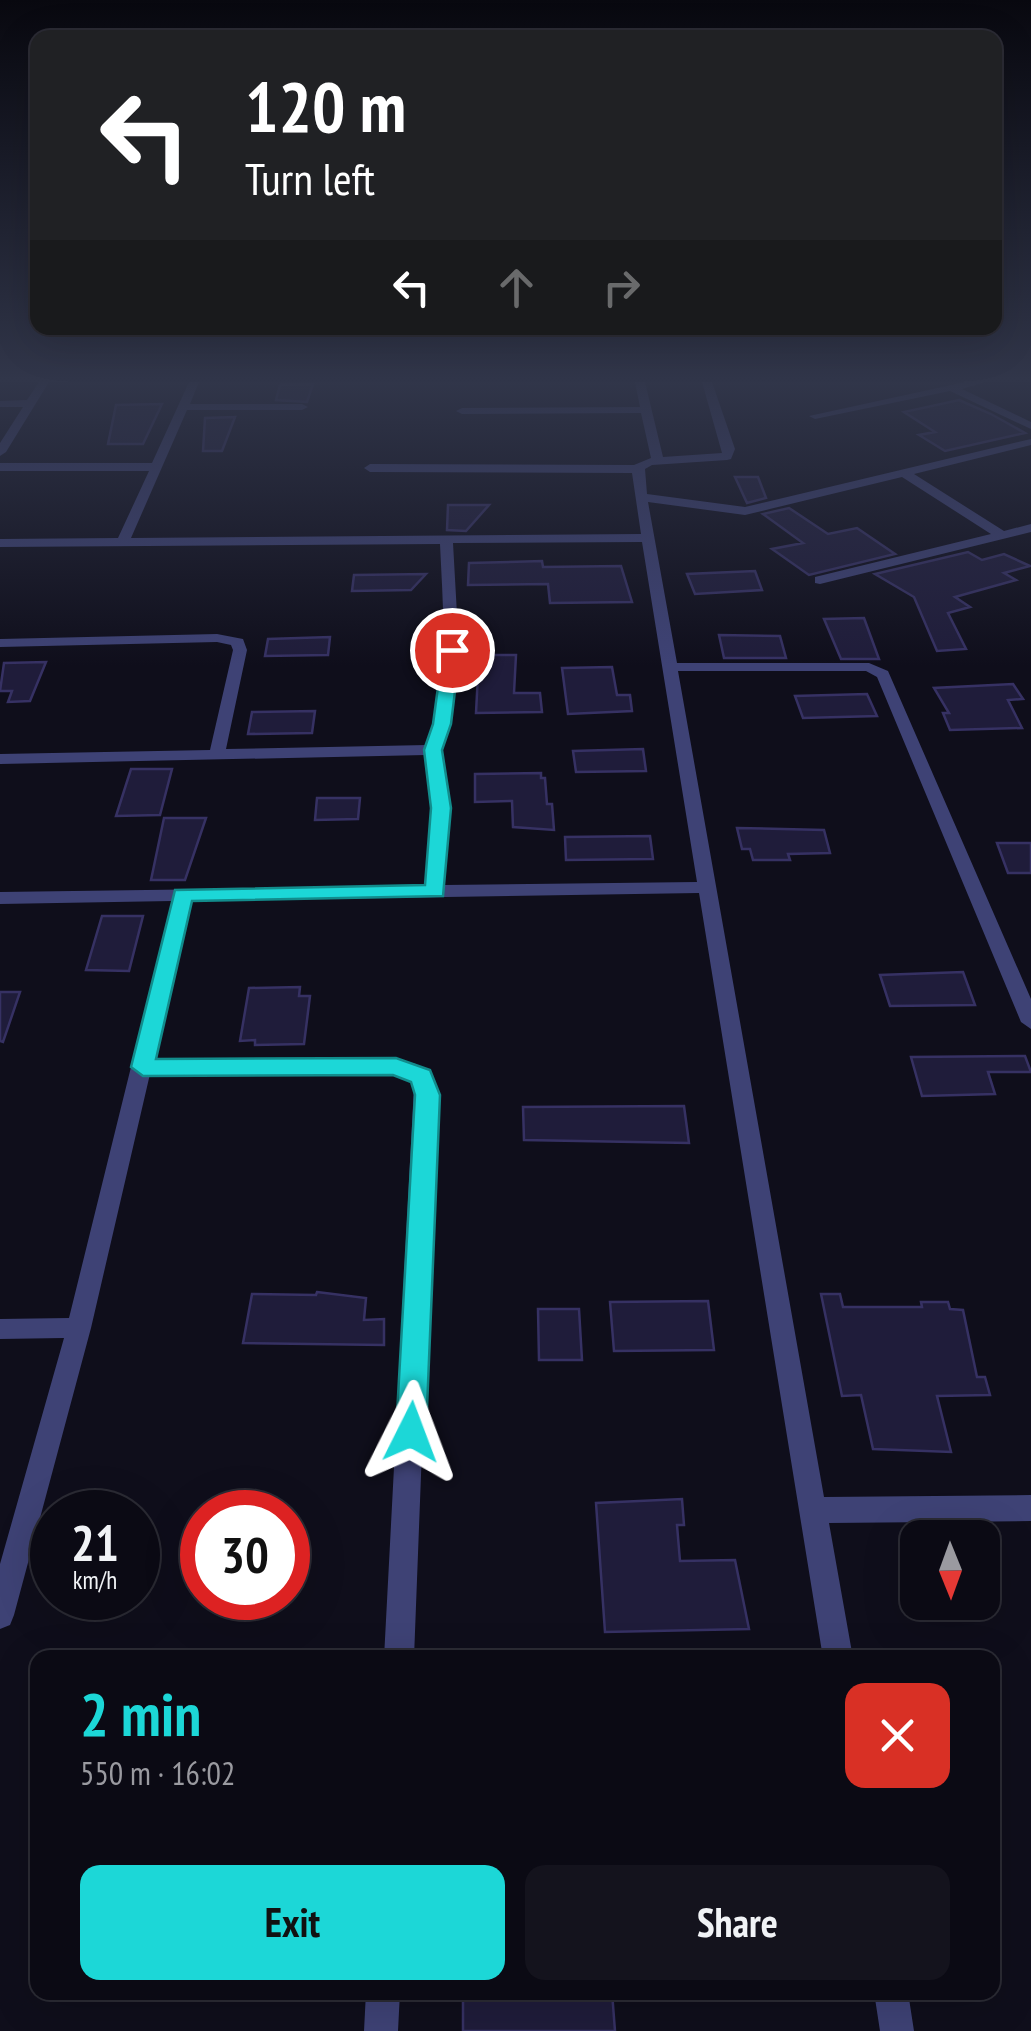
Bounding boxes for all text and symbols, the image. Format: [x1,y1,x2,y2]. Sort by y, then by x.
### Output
text: 120 m [245,61,406,151]
icon: left [80,70,210,200]
text: Turn left [245,149,375,207]
icon: left [384,260,439,315]
icon: ahead [489,260,544,315]
icon: right [594,260,649,315]
pin [410,608,495,693]
icon: arrive [425,623,480,678]
position arrow [359,1380,463,1484]
speed limit sign: 30 [180,1490,310,1620]
text: 21 [71,1510,119,1575]
north arrow [900,1520,1000,1620]
map controls [900,1520,1000,1620]
text: km/h [73,1564,117,1596]
text: 2 min [80,1675,201,1753]
button: close [845,1683,950,1788]
text: 550 m · 16:02 [80,1752,235,1794]
button: Exit [80,1865,505,1980]
button: Share [525,1865,950,1980]

